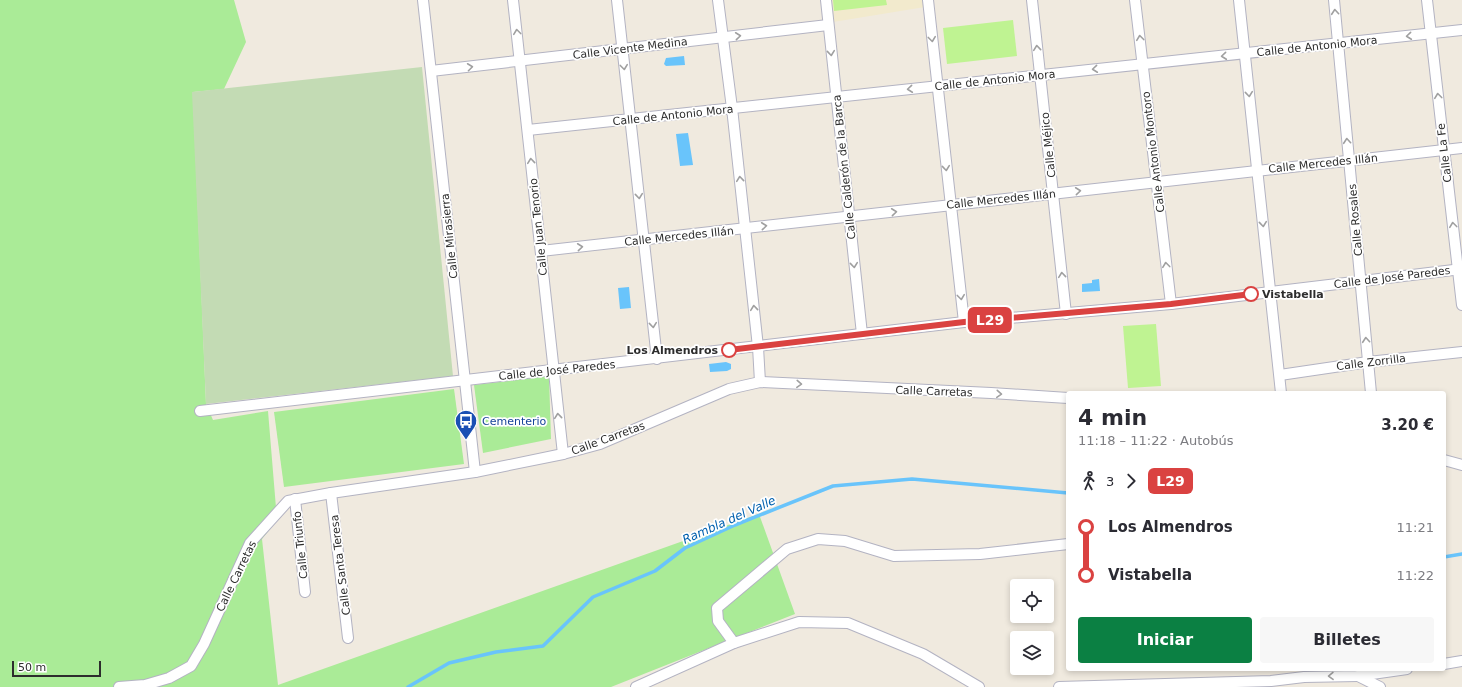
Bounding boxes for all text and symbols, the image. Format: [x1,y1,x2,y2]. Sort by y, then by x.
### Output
one-way arrow [1331,9,1340,15]
one-way arrow [513,29,522,35]
one-way arrow [735,31,741,40]
one-way arrow [1406,31,1412,40]
street label: Calle de Antonio Mora [1256,34,1378,59]
street label: Calle Vicente Medina [572,35,688,62]
one-way arrow [1135,35,1144,41]
one-way arrow [927,36,936,42]
one-way arrow [1033,45,1042,51]
one-way arrow [826,50,835,56]
one-way arrow [1221,51,1227,60]
one-way arrow [467,62,473,71]
one-way arrow [619,64,628,70]
one-way arrow [1092,65,1098,74]
street label: Calle de Antonio Mora [934,68,1056,93]
one-way arrow [907,85,913,94]
street label: Calle Antonio Montoro [1140,90,1167,213]
one-way arrow [1244,91,1253,98]
one-way arrow [1434,93,1443,99]
street label: Calle Calderón de la Barca [830,94,859,240]
street label: Calle de Antonio Mora [612,103,734,128]
street label: Calle Méjico [1039,111,1058,178]
street label: Calle La Fe [1434,122,1455,183]
one-way arrow [1343,138,1352,144]
street label: Calle Mercedes Illán [1268,151,1379,176]
one-way arrow [527,158,536,164]
one-way arrow [942,165,951,171]
one-way arrow [736,176,745,182]
street label: Calle Juan Tenorio [527,177,550,276]
street label: Calle Rosales [1346,183,1365,257]
street label: Calle Mercedes Illán [946,187,1057,212]
one-way arrow [1075,187,1082,196]
street label: Calle Mirasierra [439,193,460,279]
one-way arrow [634,193,643,199]
one-way arrow [891,207,897,216]
one-way arrow [1258,221,1267,227]
one-way arrow [761,222,767,231]
one-way arrow [1449,222,1458,228]
street label: Calle Mercedes Illán [624,224,735,249]
one-way arrow [577,242,583,251]
one-way arrow [850,262,859,268]
one-way arrow [1162,262,1171,268]
street label: Calle de José Paredes [1333,264,1451,291]
one-way arrow [1058,272,1067,278]
marker: Vistabella [1243,286,1259,302]
place label: Vistabella [1262,288,1324,301]
one-way arrow [957,294,966,300]
one-way arrow [750,305,759,311]
line badge: L29 [967,307,1013,333]
text: L29 [976,312,1004,328]
one-way arrow [648,322,657,328]
one-way arrow [1362,337,1371,343]
marker: Los Almendros [721,342,737,358]
place label: Los Almendros [627,344,718,357]
street label: Calle Zorrilla [1336,352,1407,373]
street label: Calle de José Paredes [498,358,616,383]
one-way arrow [796,380,802,389]
street label: Calle Carretas [895,384,973,399]
one-way arrow [996,389,1002,398]
text: 4 min [1078,405,1147,430]
bus stop icon: Cementerio [453,408,479,441]
one-way arrow [554,413,563,419]
place label: Cementerio [482,415,547,428]
text: 3.20 € [1381,416,1434,434]
street label: Calle Carretas [570,419,647,458]
text: 11:18 – 11:22 · Autobús [1078,433,1234,448]
icon: walk [1078,470,1100,492]
icon: forward [1120,470,1142,492]
text: L29 [1156,473,1185,489]
text: 3 [1106,474,1114,489]
water label: Rambla del Valle [680,493,778,547]
street label: Calle Triunfo [290,510,311,579]
street label: Calle Santa Teresa [328,514,353,616]
text: Los Almendros [1108,518,1233,536]
text: 11:21 [1397,520,1434,535]
street label: Calle Carretas [214,538,259,614]
text: Vistabella [1108,566,1192,584]
text: 11:22 [1397,568,1434,583]
map controls [1010,579,1054,675]
button: locate [1010,579,1054,623]
button: Iniciar [1078,617,1252,663]
button: Billetes [1260,617,1434,663]
button: layers [1010,631,1054,675]
scale bar [12,659,101,678]
text: 50 m [18,661,46,674]
one-way arrow [1328,672,1334,681]

